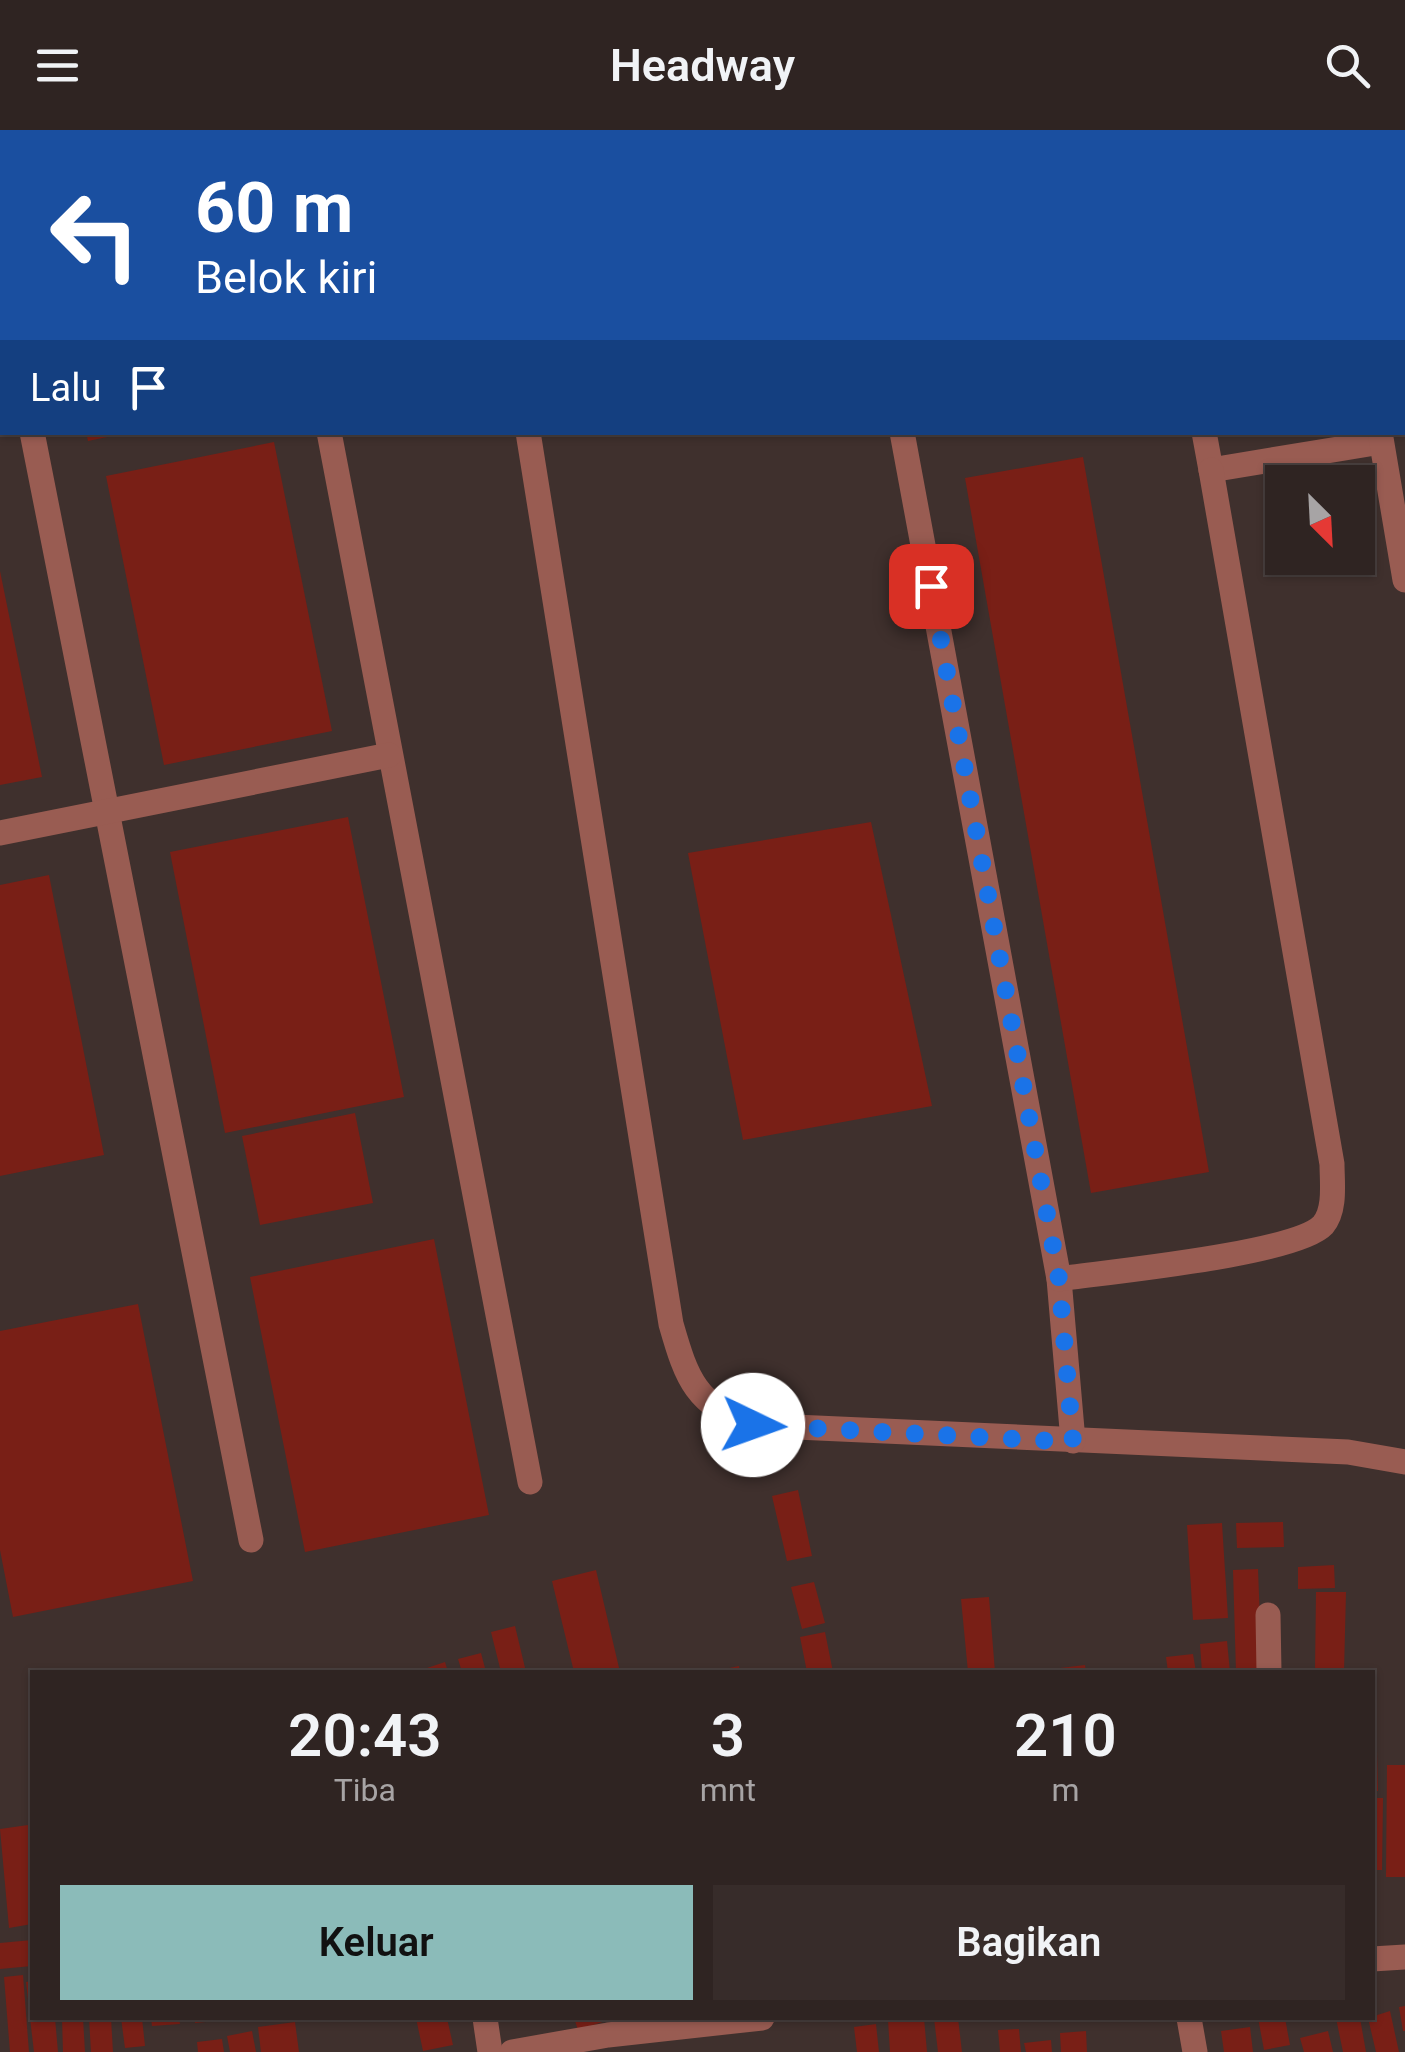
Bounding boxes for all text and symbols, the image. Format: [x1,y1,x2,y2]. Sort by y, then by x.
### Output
icon: menu [30,38,85,93]
icon: search [1320,38,1375,93]
text: Headway [610,39,795,92]
text: 60 m [195,167,353,249]
icon: left [30,170,160,300]
text: Belok kiri [195,251,377,304]
icon: arrive [121,360,176,415]
text: Lalu [30,366,101,410]
north arrow [1265,465,1375,575]
map controls [1265,465,1375,575]
pin [889,544,974,629]
icon: arrive [904,559,959,614]
position arrow [701,1373,805,1477]
text: 20:43 [288,1700,442,1771]
text: 3 [711,1700,745,1771]
text: 210 [1014,1700,1117,1771]
text: Tiba [334,1771,396,1809]
text: mnt [700,1771,756,1809]
text: m [1051,1771,1079,1809]
button: Keluar [60,1885,693,2000]
button: Bagikan [713,1885,1345,2000]

